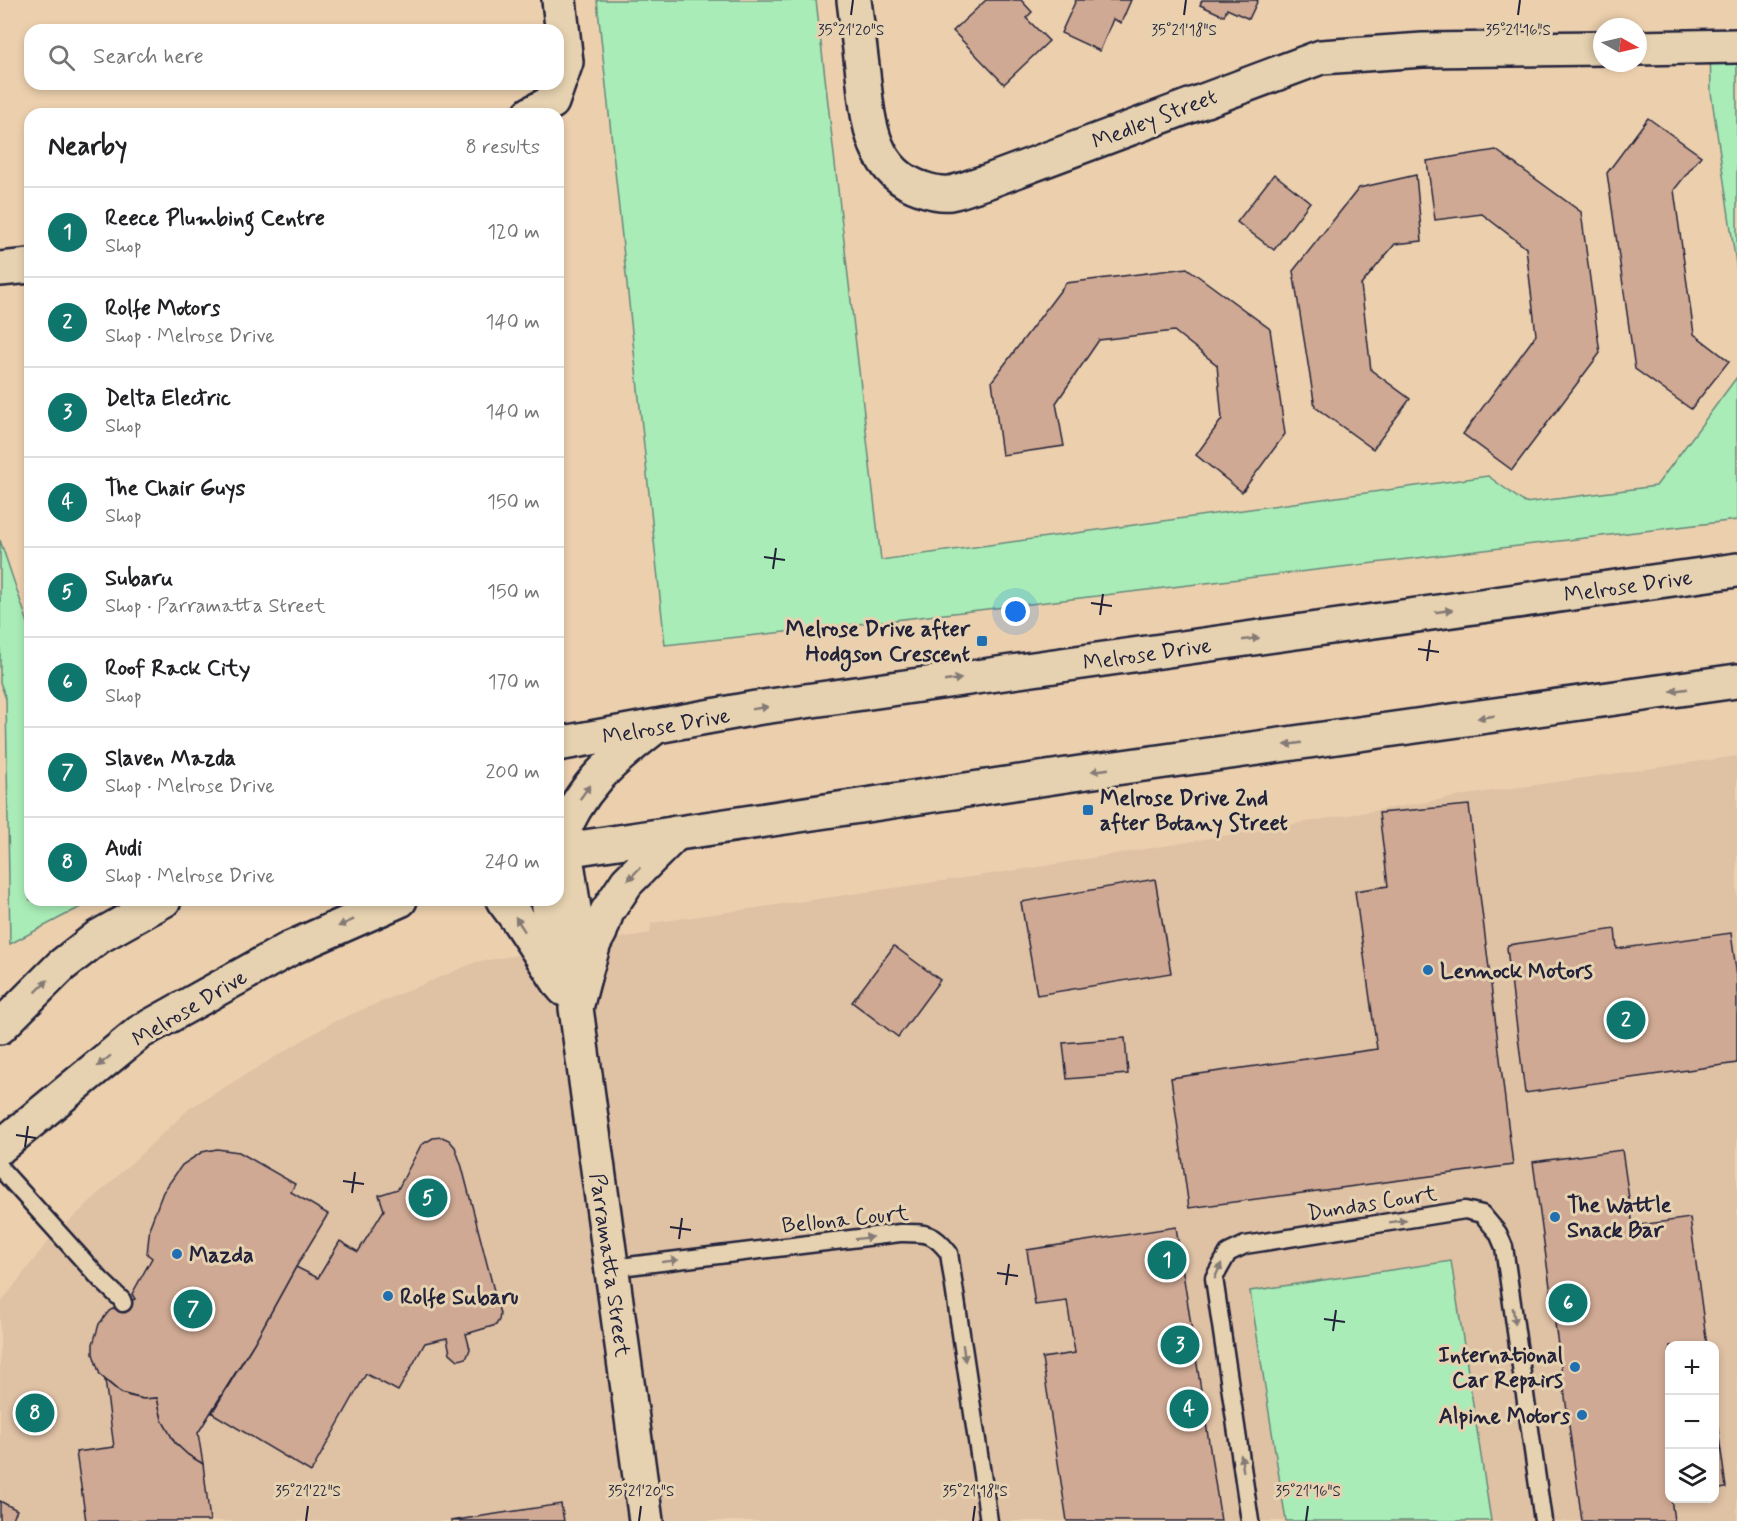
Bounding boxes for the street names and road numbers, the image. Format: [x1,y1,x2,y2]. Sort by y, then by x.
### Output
street label: Medley Street [1088,83,1221,157]
street label: Melrose Drive [1562,564,1694,610]
street label: Melrose Drive [1081,632,1213,678]
street label: Melrose Drive [600,702,732,752]
street label: Melrose Drive [127,963,253,1054]
street label: Parramatta Street [582,1172,636,1359]
street label: Dundas Court [1305,1180,1439,1228]
street label: Bellona Court [780,1199,910,1241]

